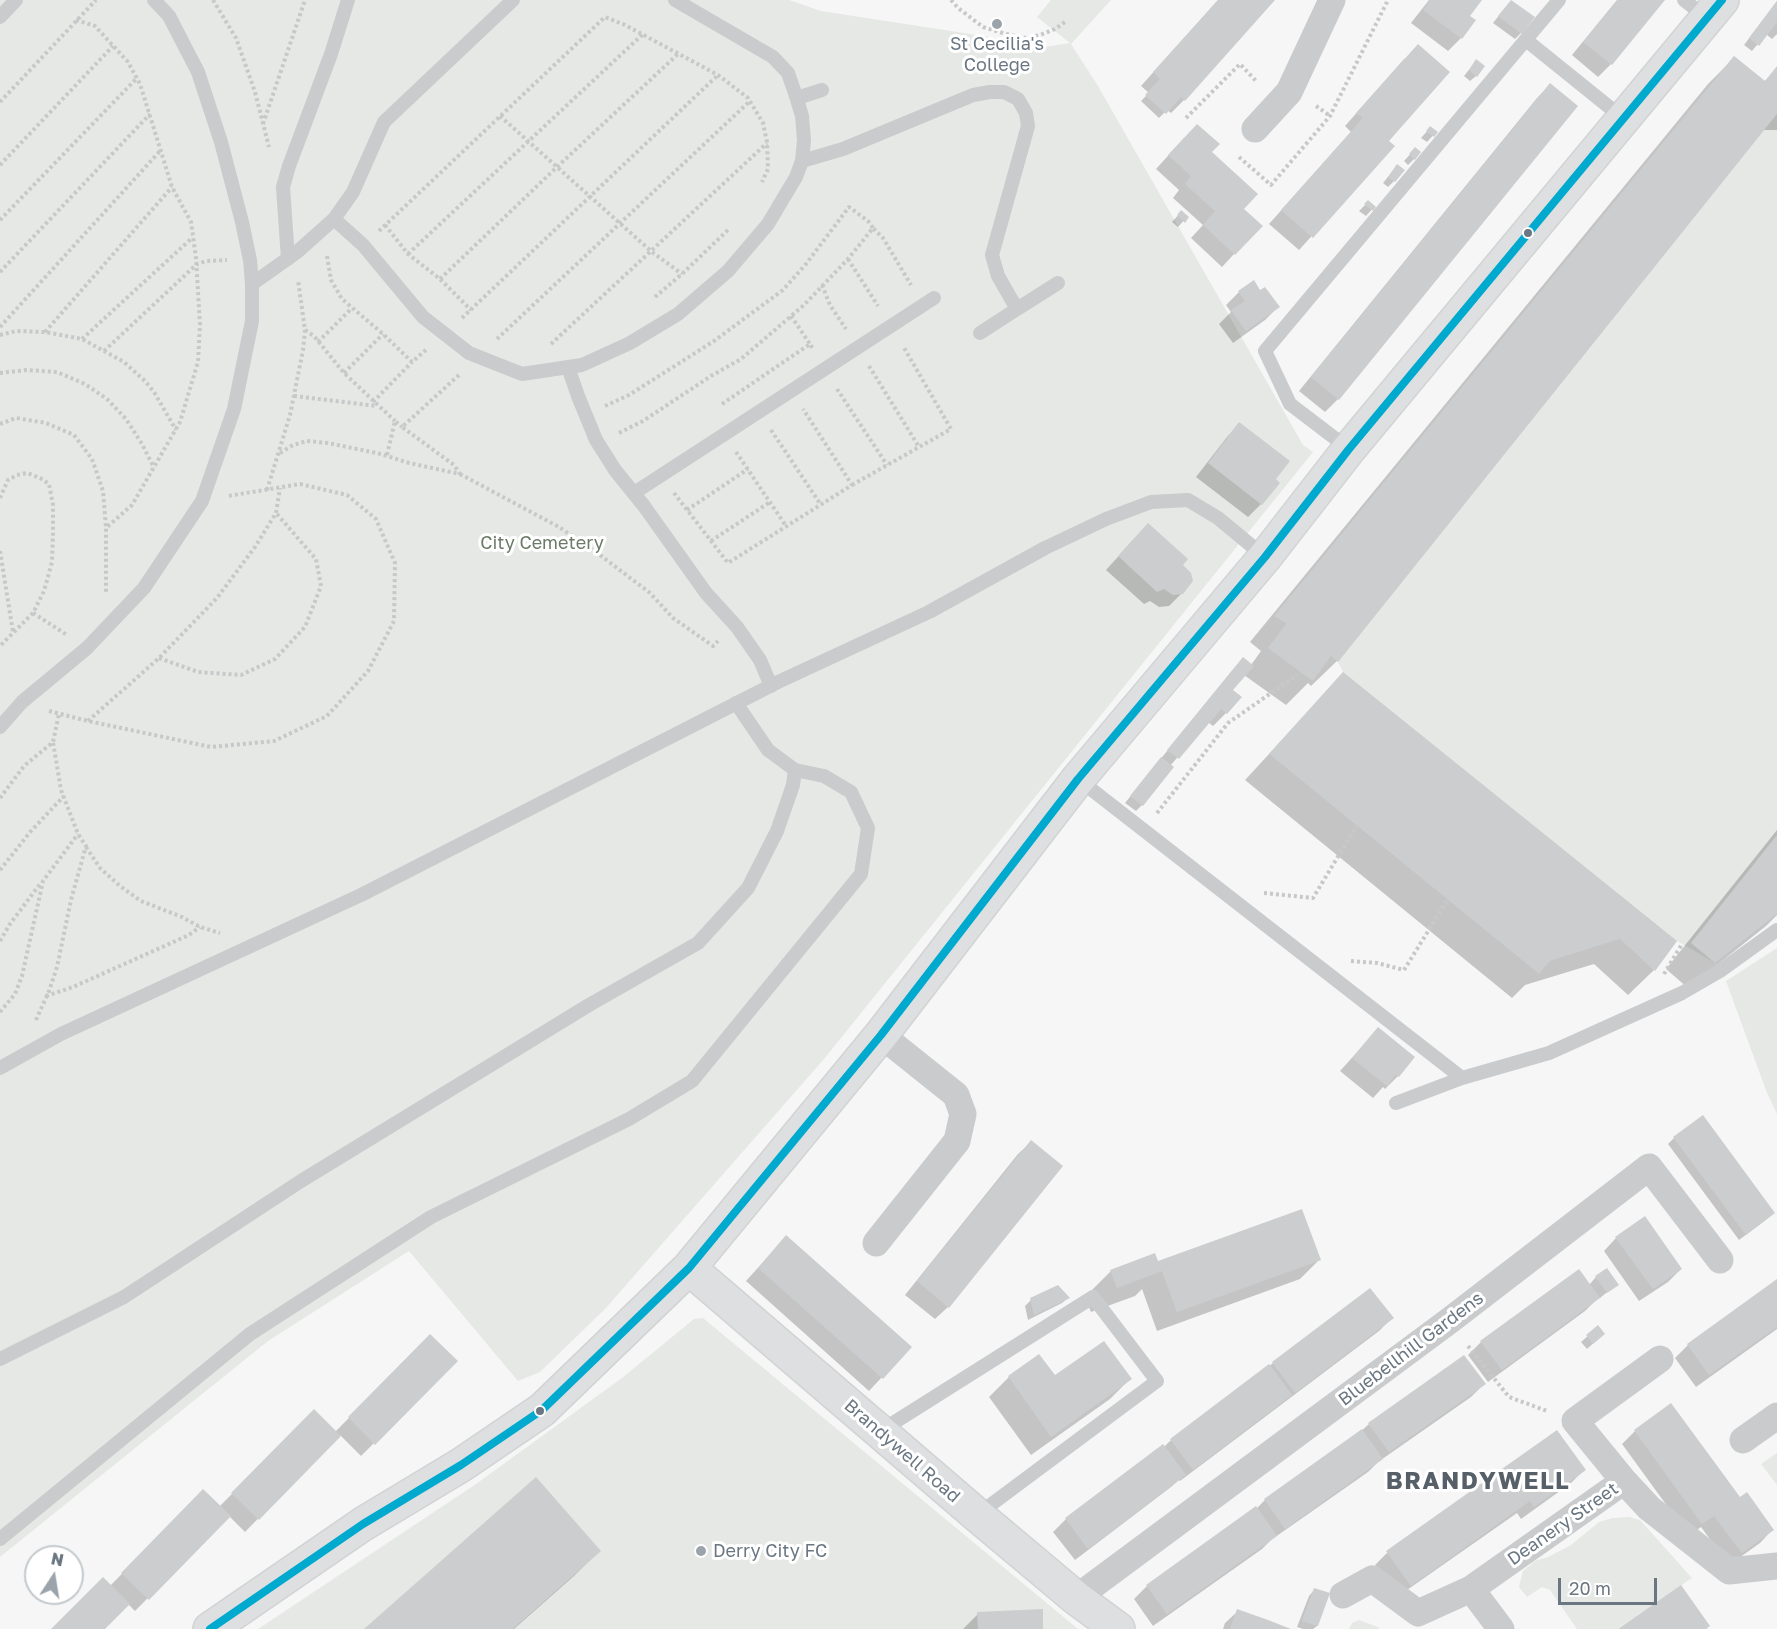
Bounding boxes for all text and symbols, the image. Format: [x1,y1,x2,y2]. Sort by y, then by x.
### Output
marker: St Cecilia's College [990,17,1004,31]
place label: St Cecilia's College [950,33,1044,76]
unlabelled marker [1522,227,1534,239]
park label: City Cemetery [480,532,604,554]
street label: Bluebellhill Gardens [1334,1287,1488,1411]
street label: Brandywell Road [840,1395,964,1507]
unlabelled marker [534,1405,546,1417]
district label: BRANDYWELL [1386,1467,1570,1495]
street label: Deanery Street [1504,1478,1622,1570]
place label: Derry City FC [713,1540,827,1562]
marker: Derry City FC [694,1544,708,1558]
north arrow [24,1545,84,1605]
text: N [49,1548,65,1570]
scale bar [1561,1566,1660,1604]
text: 20 m [1569,1577,1611,1599]

